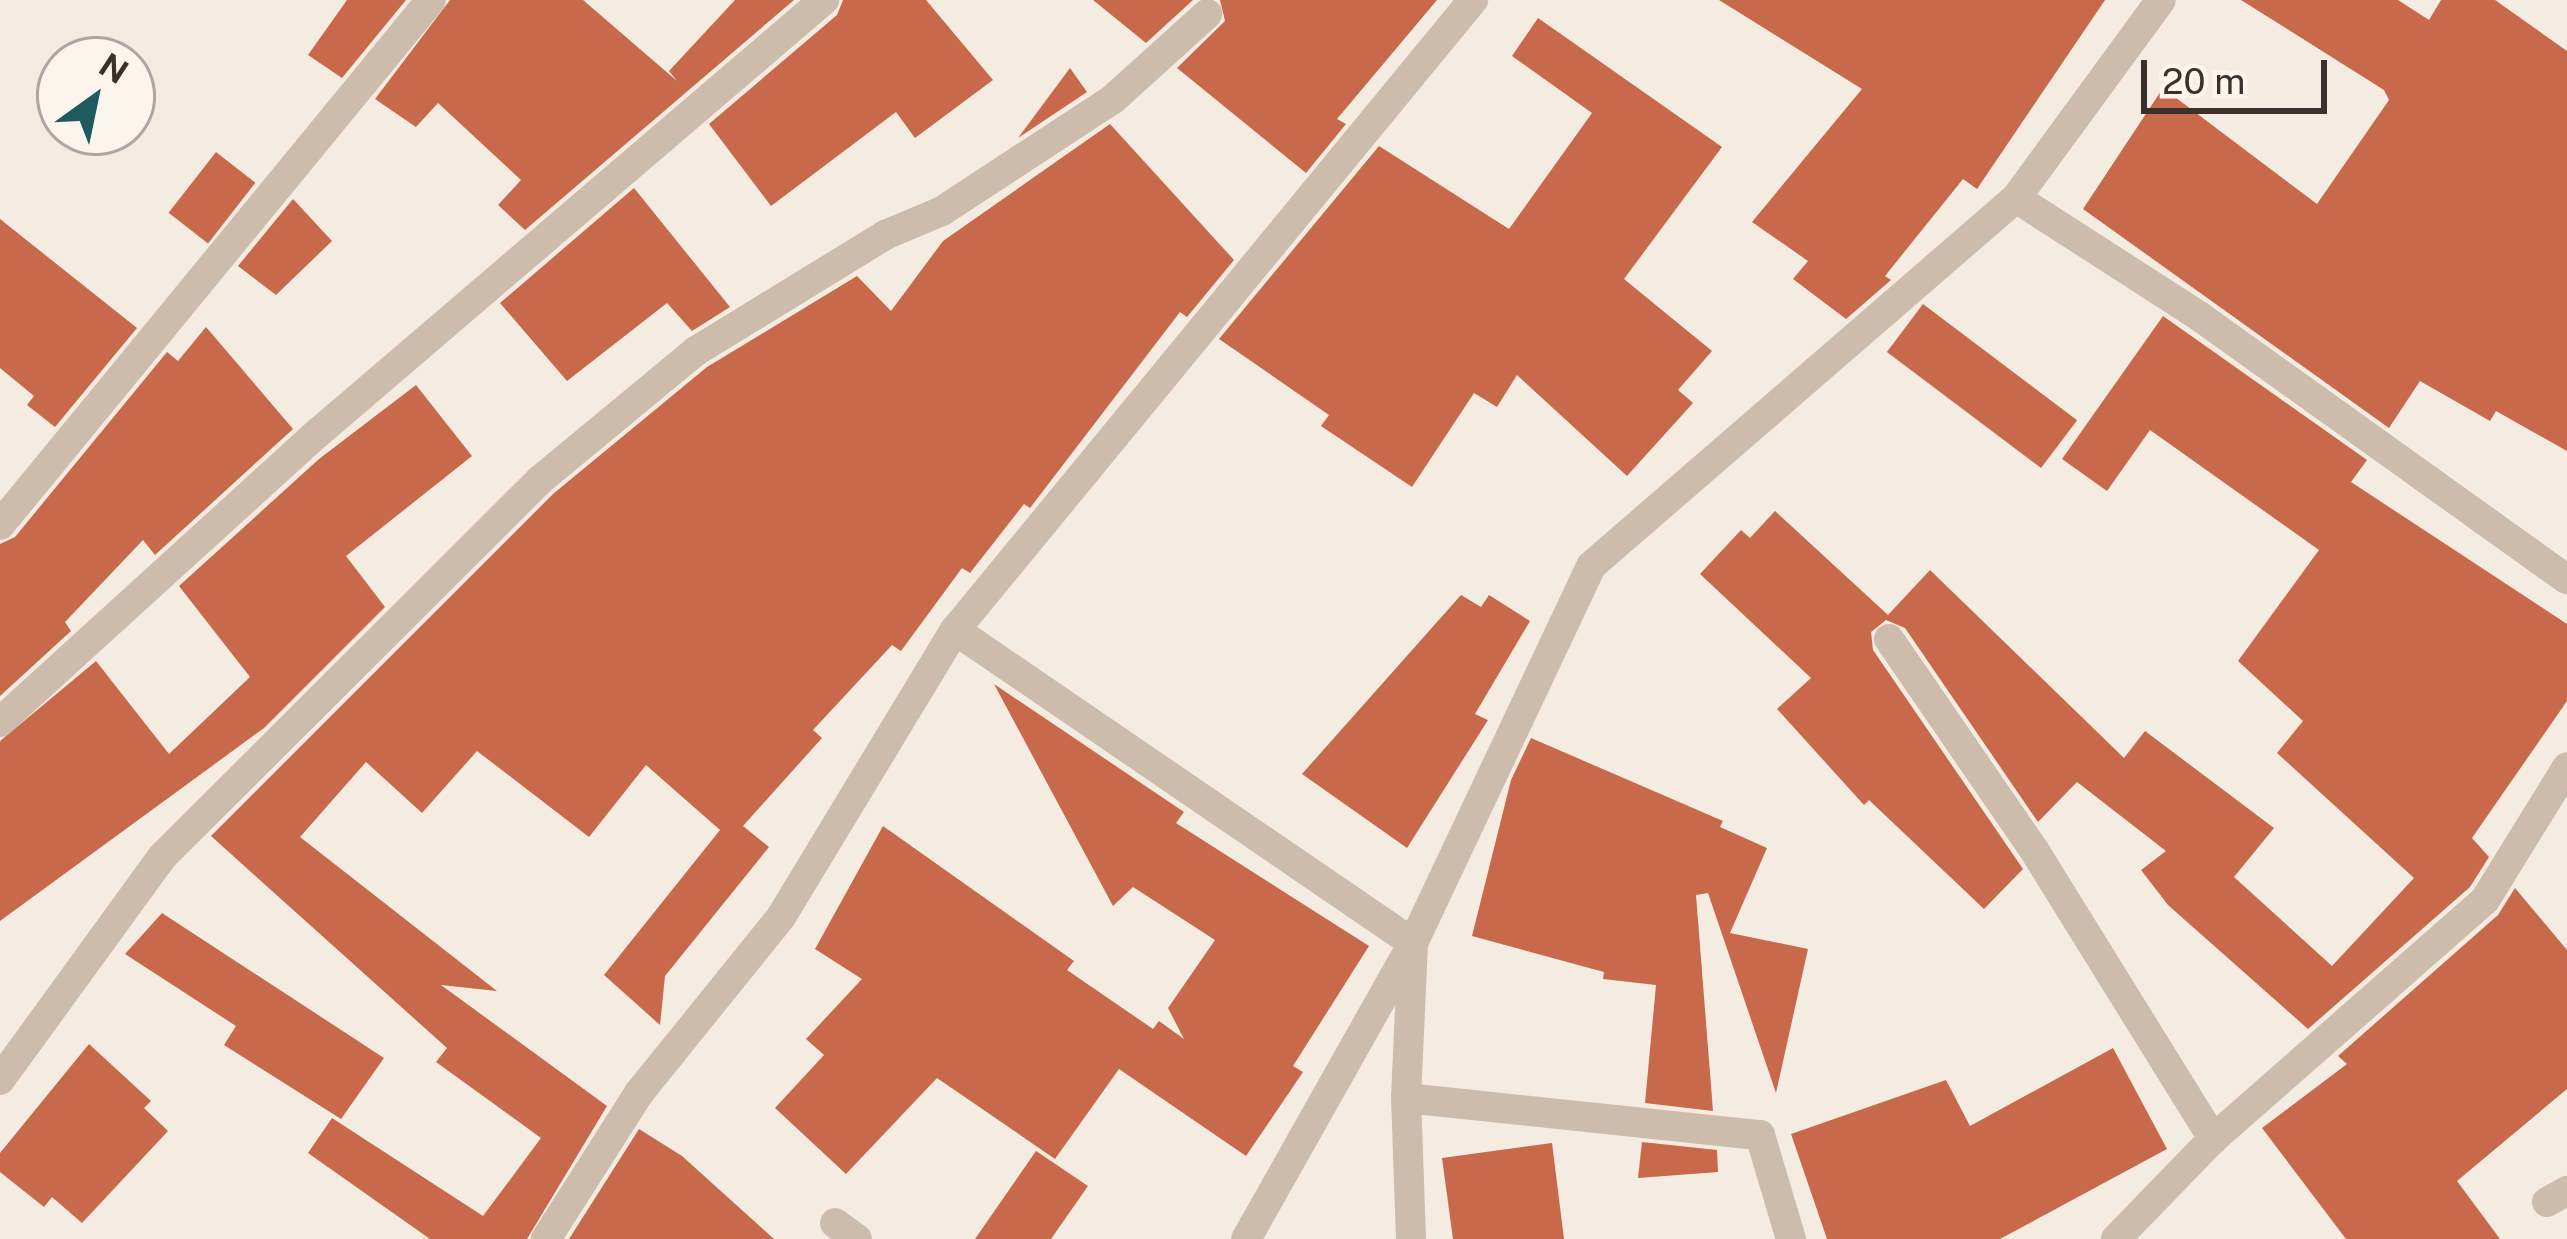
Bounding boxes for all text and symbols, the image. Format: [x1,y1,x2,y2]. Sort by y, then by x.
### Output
north arrow [36,36,156,156]
scale bar [2147,36,2333,110]
text: N [93,45,135,91]
text: 20 m [2162,60,2245,102]

